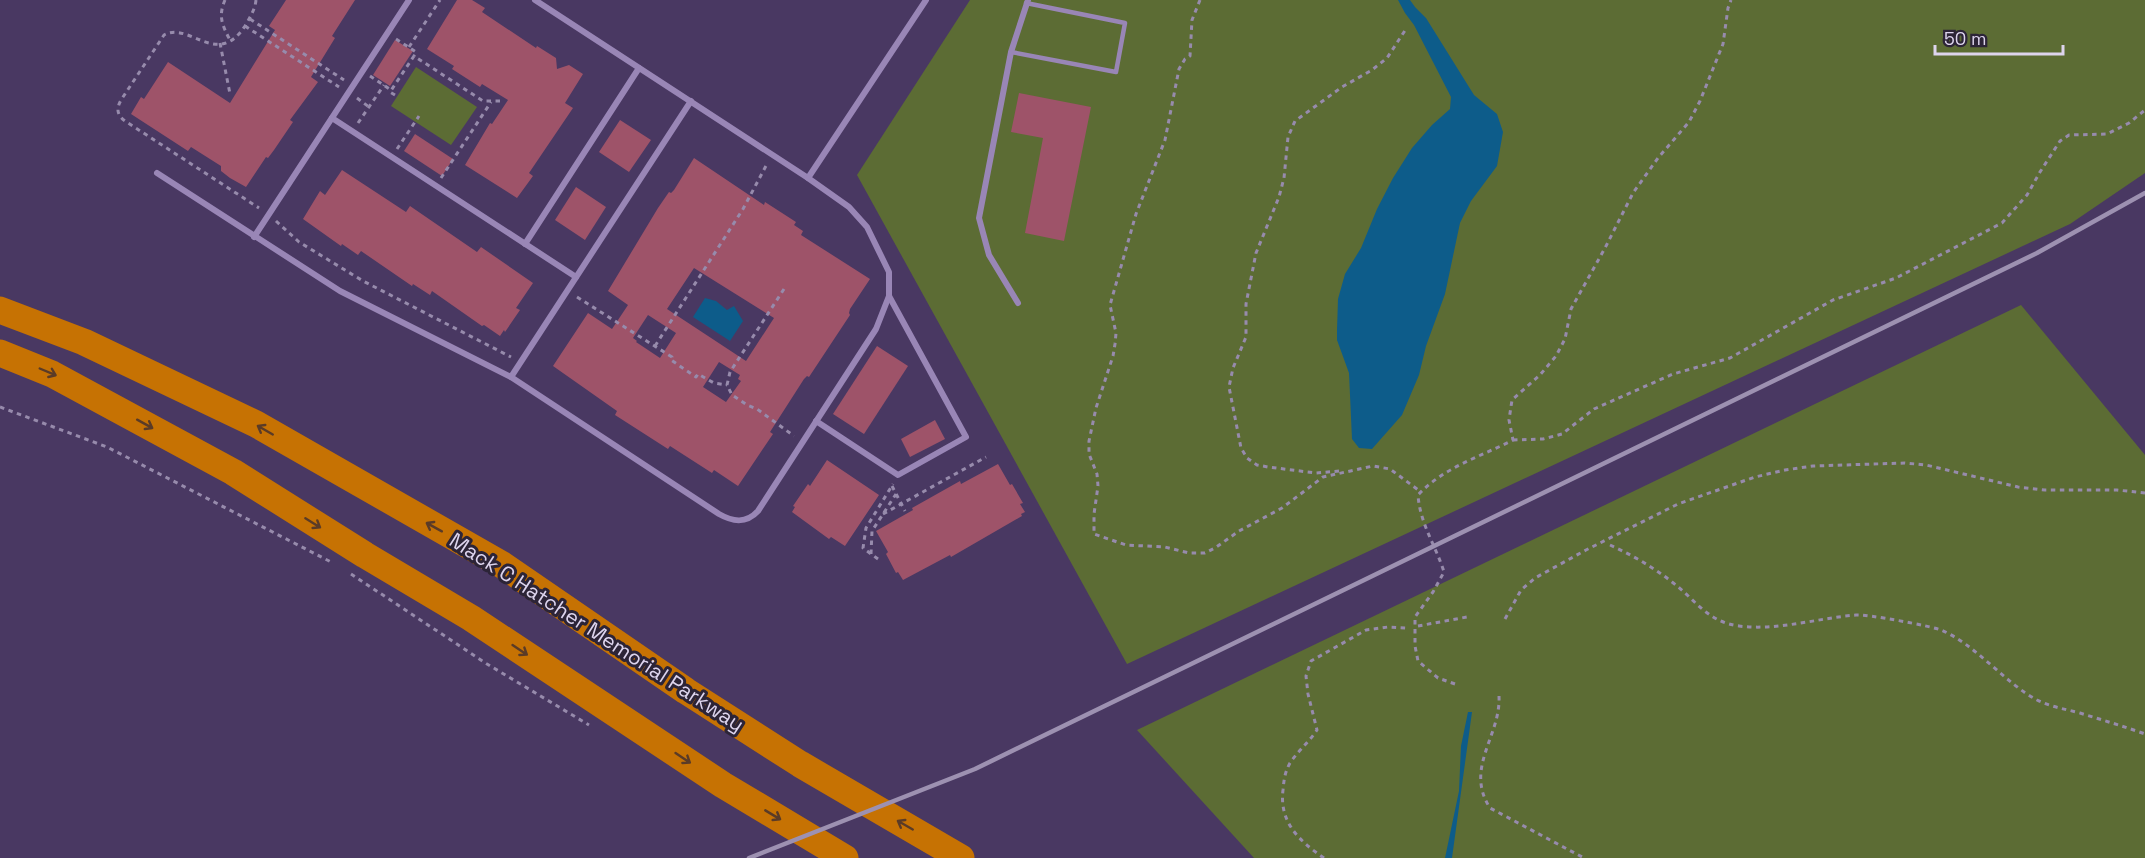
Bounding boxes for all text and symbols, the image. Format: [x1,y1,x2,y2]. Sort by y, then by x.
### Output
scale bar [1935,18,2062,56]
text: 50 m [1944,27,1986,50]
one-way arrow [39,368,57,379]
one-way arrow [136,418,153,430]
one-way arrow [257,424,274,436]
one-way arrow [304,517,321,529]
one-way arrow [426,520,443,532]
street label: Mack C Hatcher Memorial Parkway [445,526,749,738]
one-way arrow [511,645,528,657]
one-way arrow [674,752,691,764]
one-way arrow [764,809,781,821]
one-way arrow [897,819,914,831]

